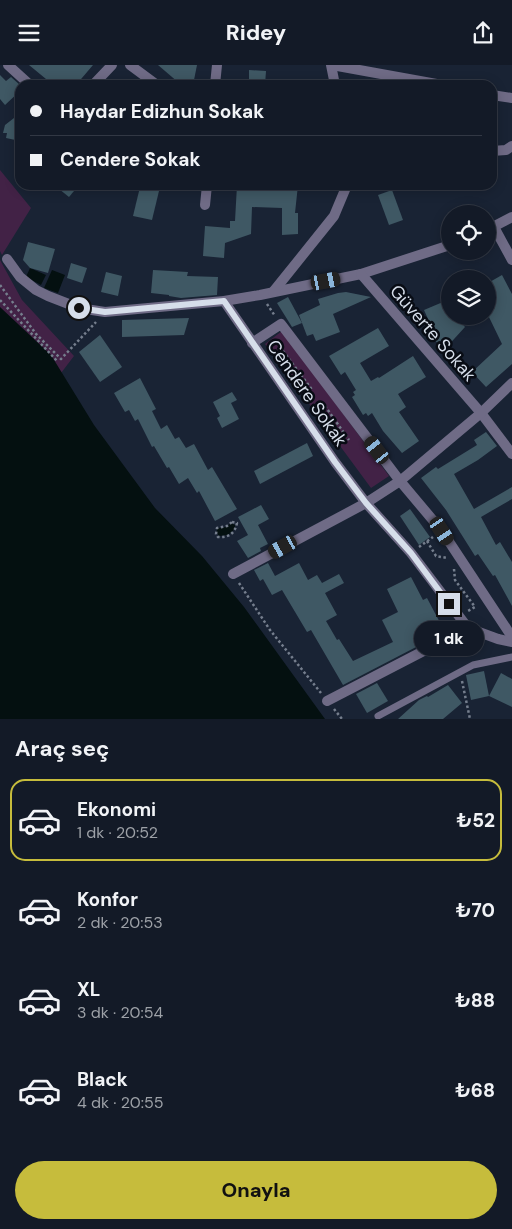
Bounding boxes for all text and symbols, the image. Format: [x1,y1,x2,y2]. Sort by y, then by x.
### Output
text: Ridey [226,18,286,47]
icon: menu [15,19,43,47]
icon: share [469,19,497,47]
text: Haydar Edizhun Sokak [60,99,264,124]
text: Cendere Sokak [60,147,200,172]
map controls [441,205,496,325]
button: locate [441,205,496,260]
button: layers [441,270,496,325]
car [309,271,342,291]
street label: Güverte Sokak [384,280,482,386]
route start [68,297,90,319]
street label: Cendere Sokak [261,335,353,451]
car [361,434,392,466]
car [427,514,456,548]
car [266,533,299,561]
route end [438,593,460,615]
callout: 1 dk [414,621,484,657]
text: 1 dk [434,628,464,649]
text: Araç seç [15,734,109,763]
text: Ekonomi [77,797,156,822]
icon: car [17,798,62,843]
text: ₺52 [457,808,495,833]
text: 1 dk · 20:52 [77,822,158,843]
text: Konfor [77,887,138,912]
icon: car [17,888,62,933]
text: ₺70 [456,898,495,923]
text: 2 dk · 20:53 [77,912,163,933]
text: XL [77,977,100,1002]
icon: car [17,978,62,1023]
text: ₺88 [455,988,495,1013]
text: 3 dk · 20:54 [77,1002,163,1023]
text: Black [77,1067,128,1092]
icon: car [17,1068,62,1113]
text: ₺68 [455,1078,495,1103]
text: 4 dk · 20:55 [77,1092,164,1113]
button: Onayla [15,1161,497,1219]

